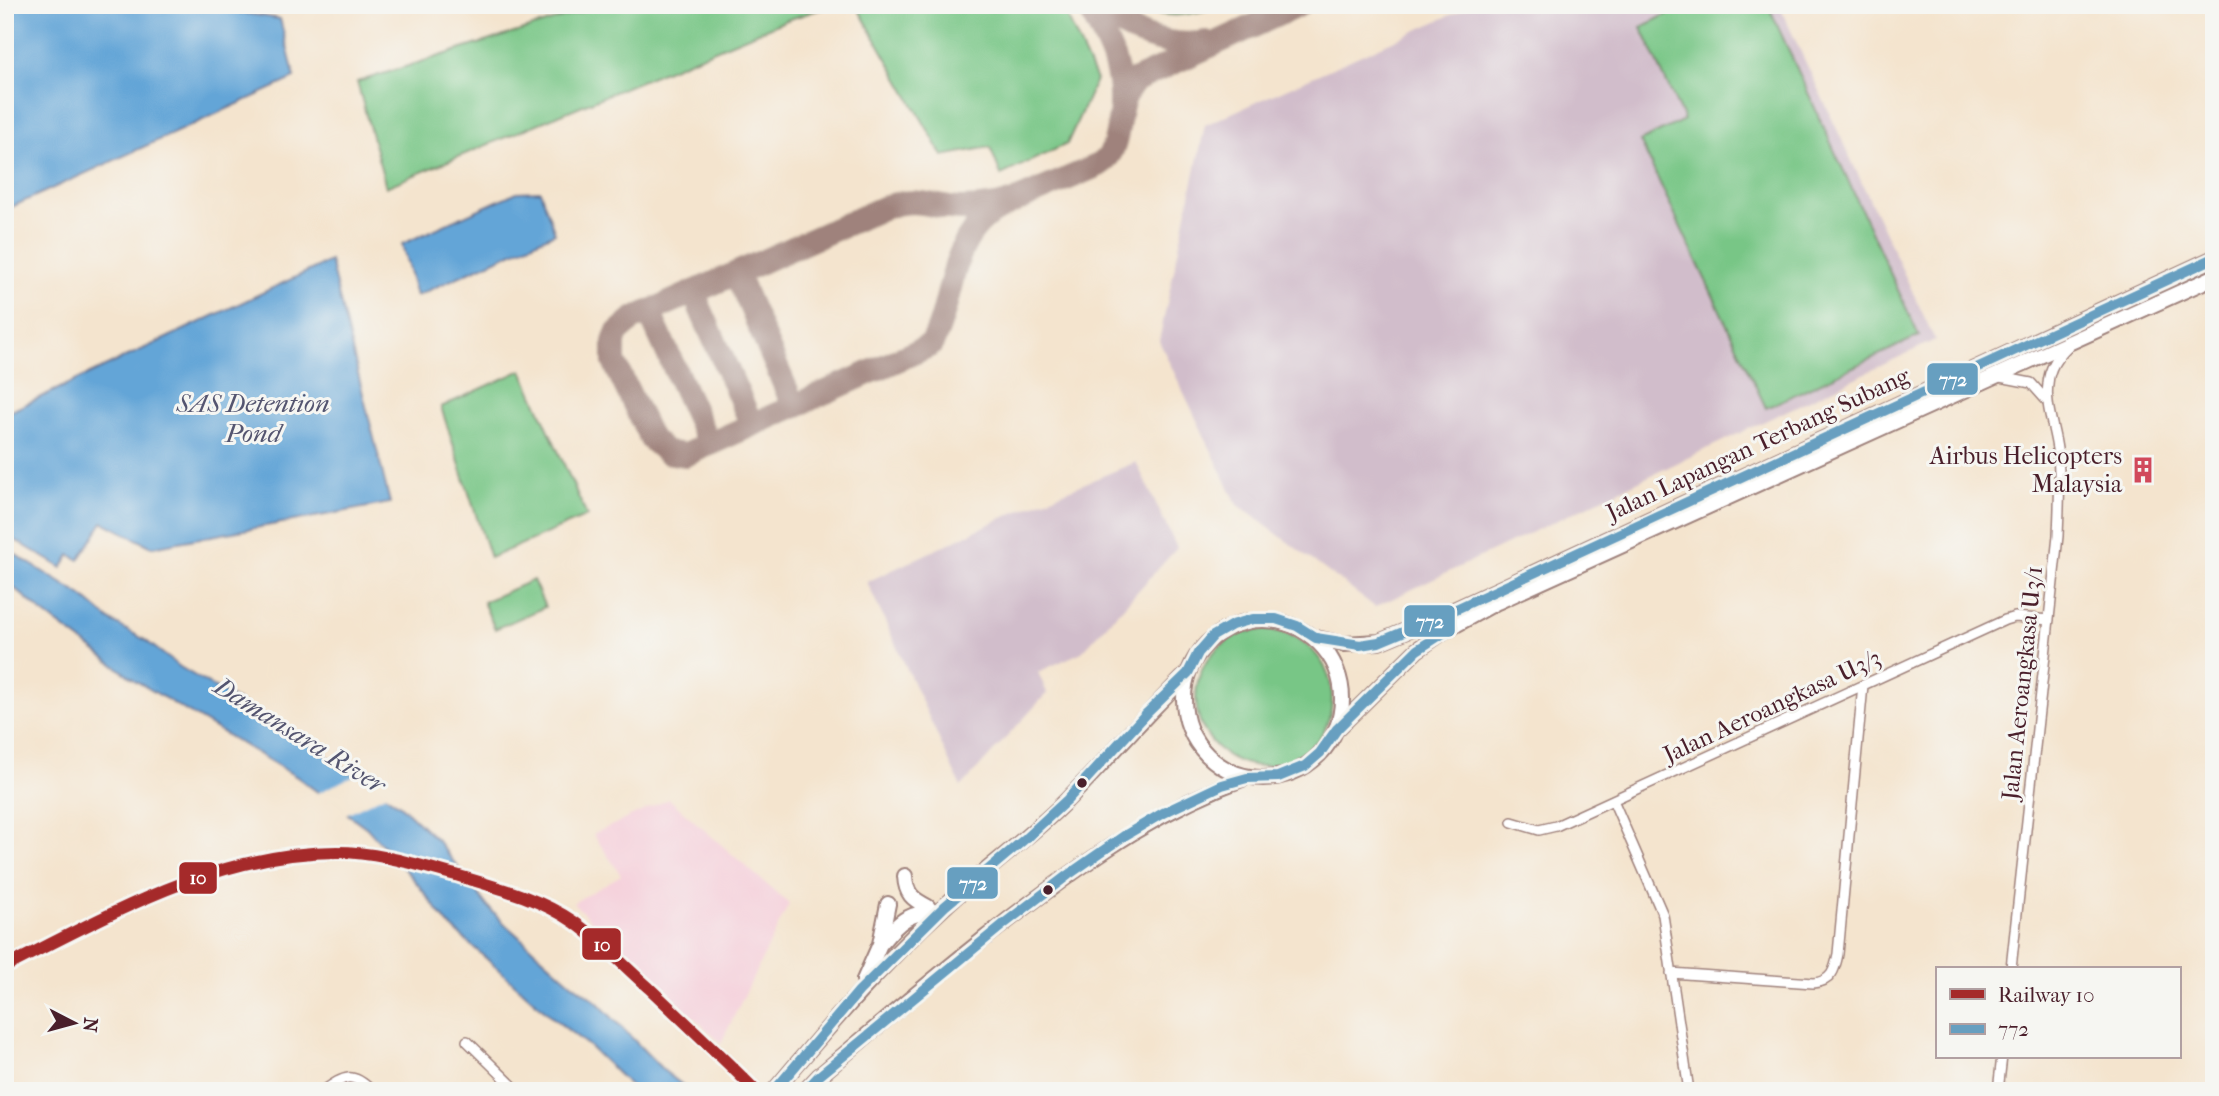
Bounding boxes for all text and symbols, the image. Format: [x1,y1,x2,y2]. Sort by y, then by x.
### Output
street label: Jalan Lapangan Terbang Subang [1600,361,1915,528]
line badge: 772 [1926,362,1979,396]
text: 772 [1938,369,1967,391]
water label: SAS Detention Pond [175,388,330,449]
place label: Airbus Helicopters Malaysia [1929,442,2123,498]
building icon: Airbus Helicopters Malaysia [2128,455,2158,485]
street label: Jalan Aeroangkasa U3/1 [1996,565,2048,803]
line badge: 772 [1403,604,1456,638]
text: 772 [1415,611,1444,633]
street label: Jalan Aeroangkasa U3/3 [1657,643,1885,770]
water label: Damansara River [207,669,393,802]
unlabelled marker [1075,776,1089,790]
line badge: 10 [178,861,218,895]
line badge: 772 [946,866,999,900]
text: 10 [189,867,207,889]
text: 772 [958,873,987,895]
unlabelled marker [1041,883,1055,897]
line badge: 10 [581,927,622,961]
text: 10 [593,934,611,956]
legend [1936,967,2180,1058]
text: Railway 10 [1998,983,2095,1007]
north arrow [38,988,108,1058]
text: N [78,1016,102,1034]
text: 772 [1998,1017,2029,1041]

